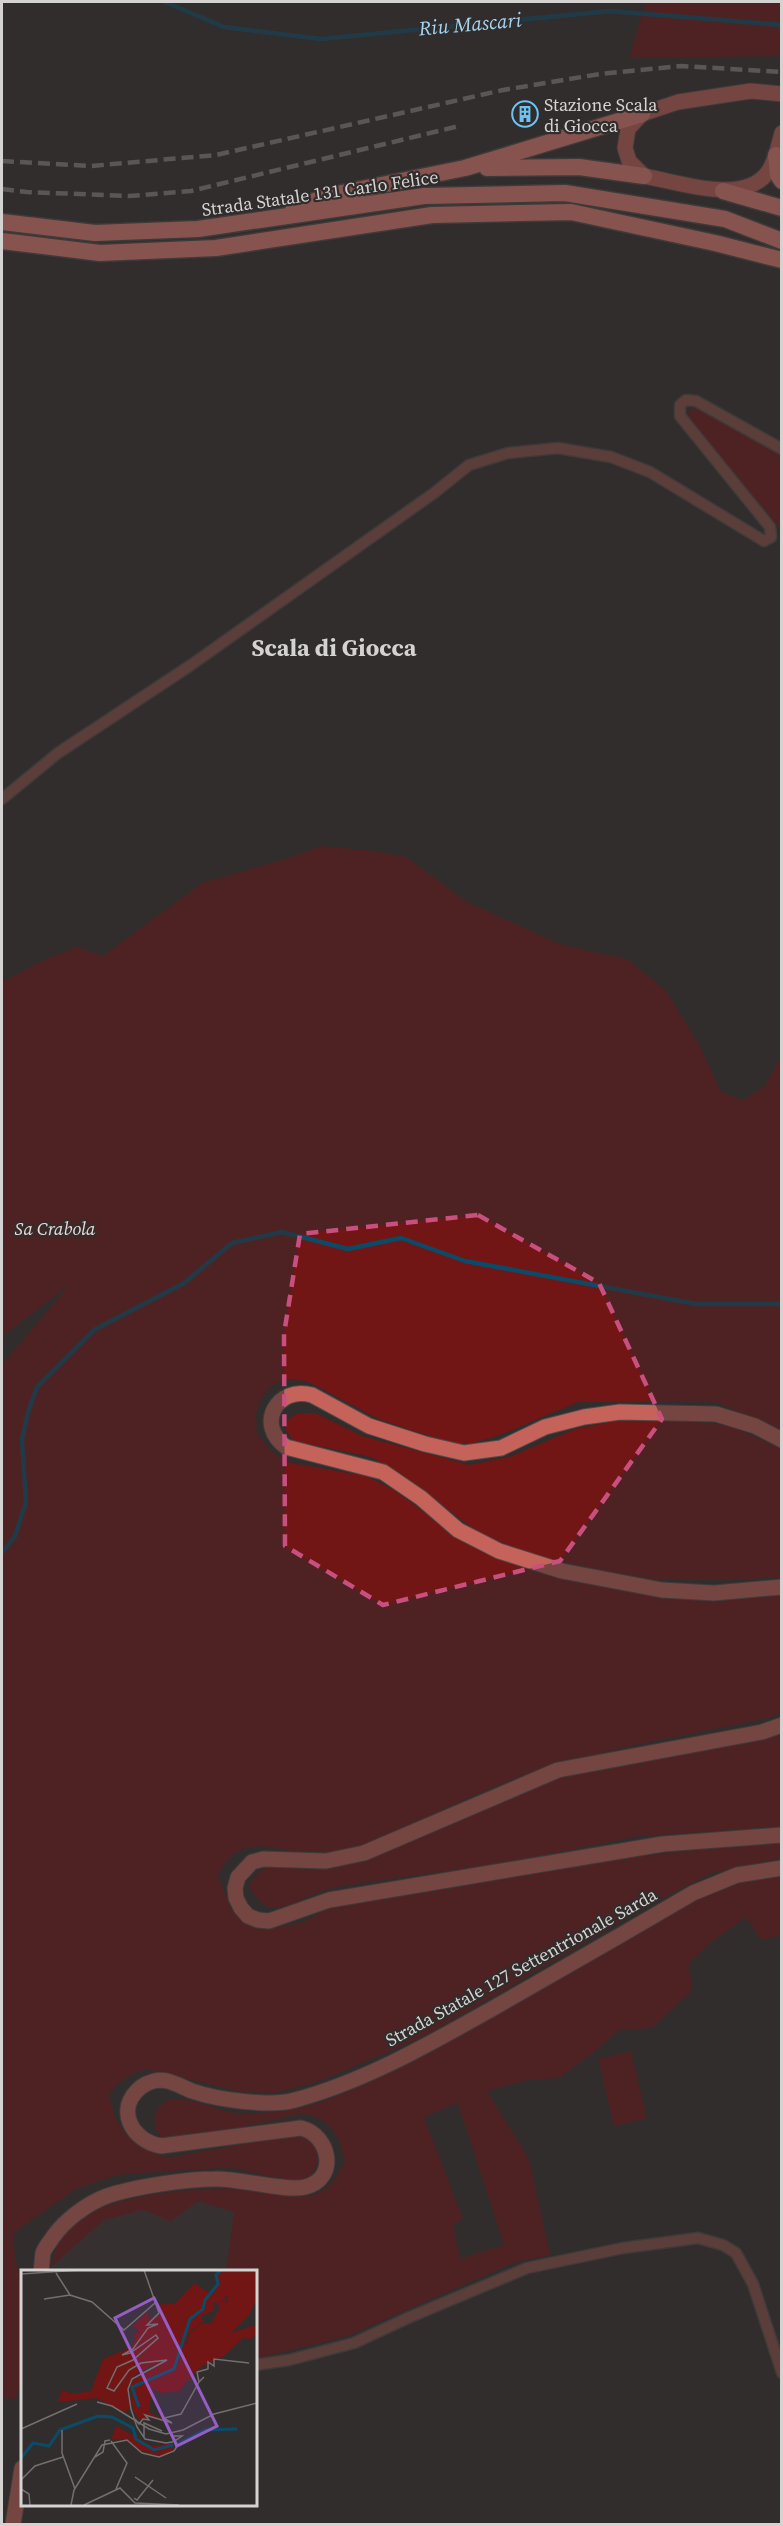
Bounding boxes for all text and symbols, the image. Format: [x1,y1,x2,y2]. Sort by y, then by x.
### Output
water label: Riu Mascari [416,6,523,43]
place label: Stazione Scala di Giocca [544,92,658,138]
building icon: Stazione Scala di Giocca [510,99,540,129]
street label: Strada Statale 131 Carlo Felice [200,164,440,222]
district label: Scala di Giocca [252,631,417,664]
park label: Sa Crabola [15,1216,96,1241]
street label: Strada Statale 127 Settentrionale Sarda [381,1881,662,2052]
inset map [21,2270,256,2505]

